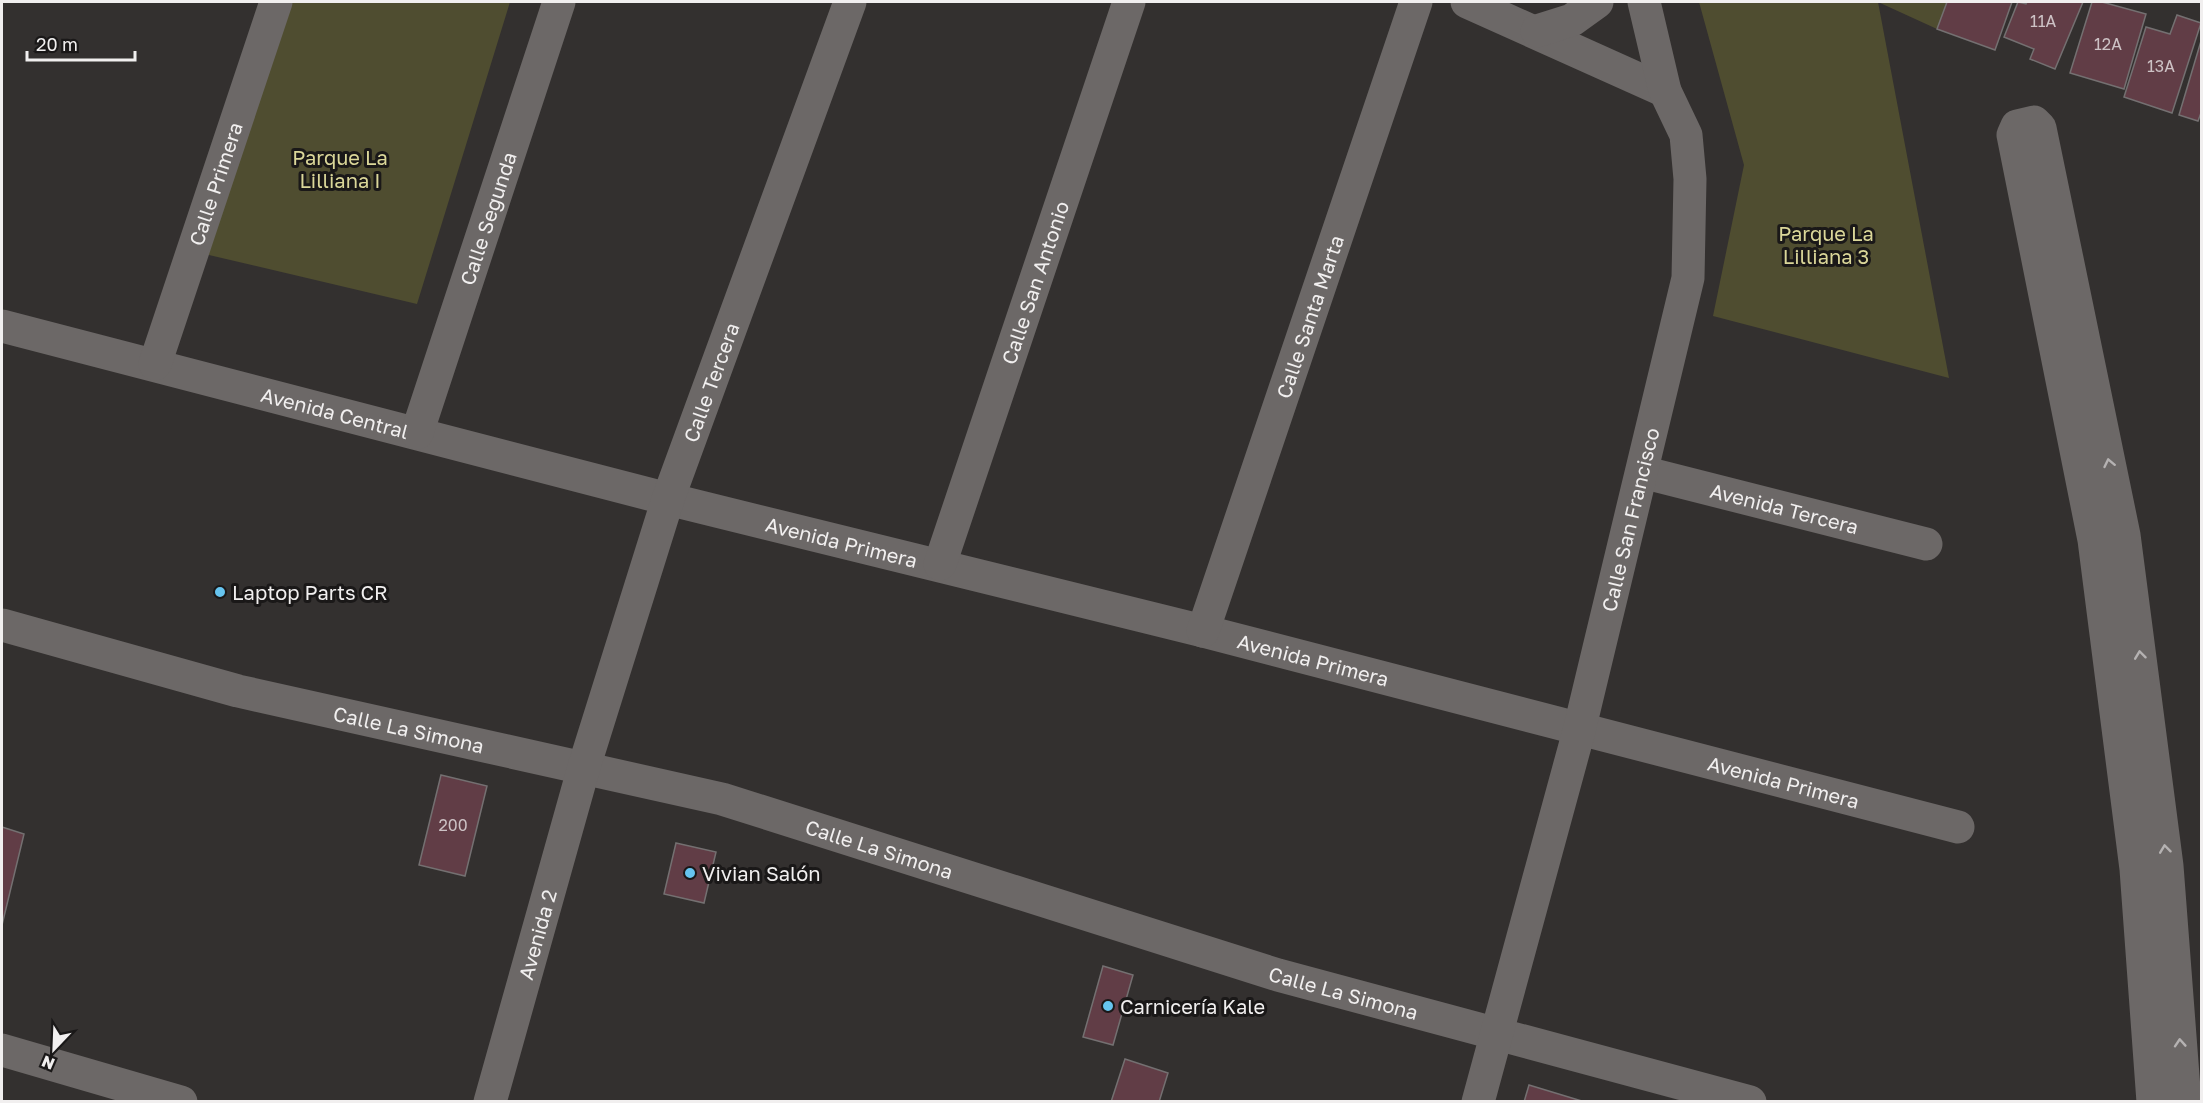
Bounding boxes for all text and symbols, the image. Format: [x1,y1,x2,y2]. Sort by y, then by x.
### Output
house number: 11A [2030,11,2056,31]
scale bar [27,24,135,62]
text: 20 m [36,33,78,55]
house number: 12A [2094,34,2122,54]
house number: 13A [2147,56,2175,76]
street label: Calle Primera [183,119,247,249]
park label: Parque La Lilliana I [292,145,388,192]
street label: Calle Segunda [455,149,521,288]
street label: Calle San Antonio [996,198,1073,367]
park label: Parque La Lilliana 3 [1778,221,1874,268]
street label: Calle Santa Marta [1271,232,1348,401]
street label: Calle Tercera [678,319,744,445]
street label: Avenida Central [259,382,411,443]
street label: Calle San Francisco [1596,425,1664,614]
one-way arrow [2103,458,2116,468]
street label: Avenida Tercera [1708,478,1861,538]
street label: Avenida Primera [763,512,920,572]
place label: Laptop Parts CR [232,580,388,604]
marker: Laptop Parts CR [213,585,227,599]
street label: Avenida Primera [1235,628,1391,691]
one-way arrow [2134,651,2146,660]
street label: Calle La Simona [331,701,486,758]
street label: Avenida Primera [1705,751,1862,813]
street label: Calle La Simona [803,814,956,883]
house number: 200 [438,815,468,835]
one-way arrow [2159,844,2171,853]
place label: Vivian Salón [702,861,821,885]
marker: Vivian Salón [683,866,697,880]
street label: Avenida 2 [513,887,561,982]
street label: Calle La Simona [1266,961,1421,1024]
place label: Carnicería Kale [1120,994,1265,1018]
marker: Carnicería Kale [1101,999,1115,1013]
north arrow [24,1019,84,1079]
one-way arrow [2174,1039,2187,1048]
text: N [39,1051,58,1074]

